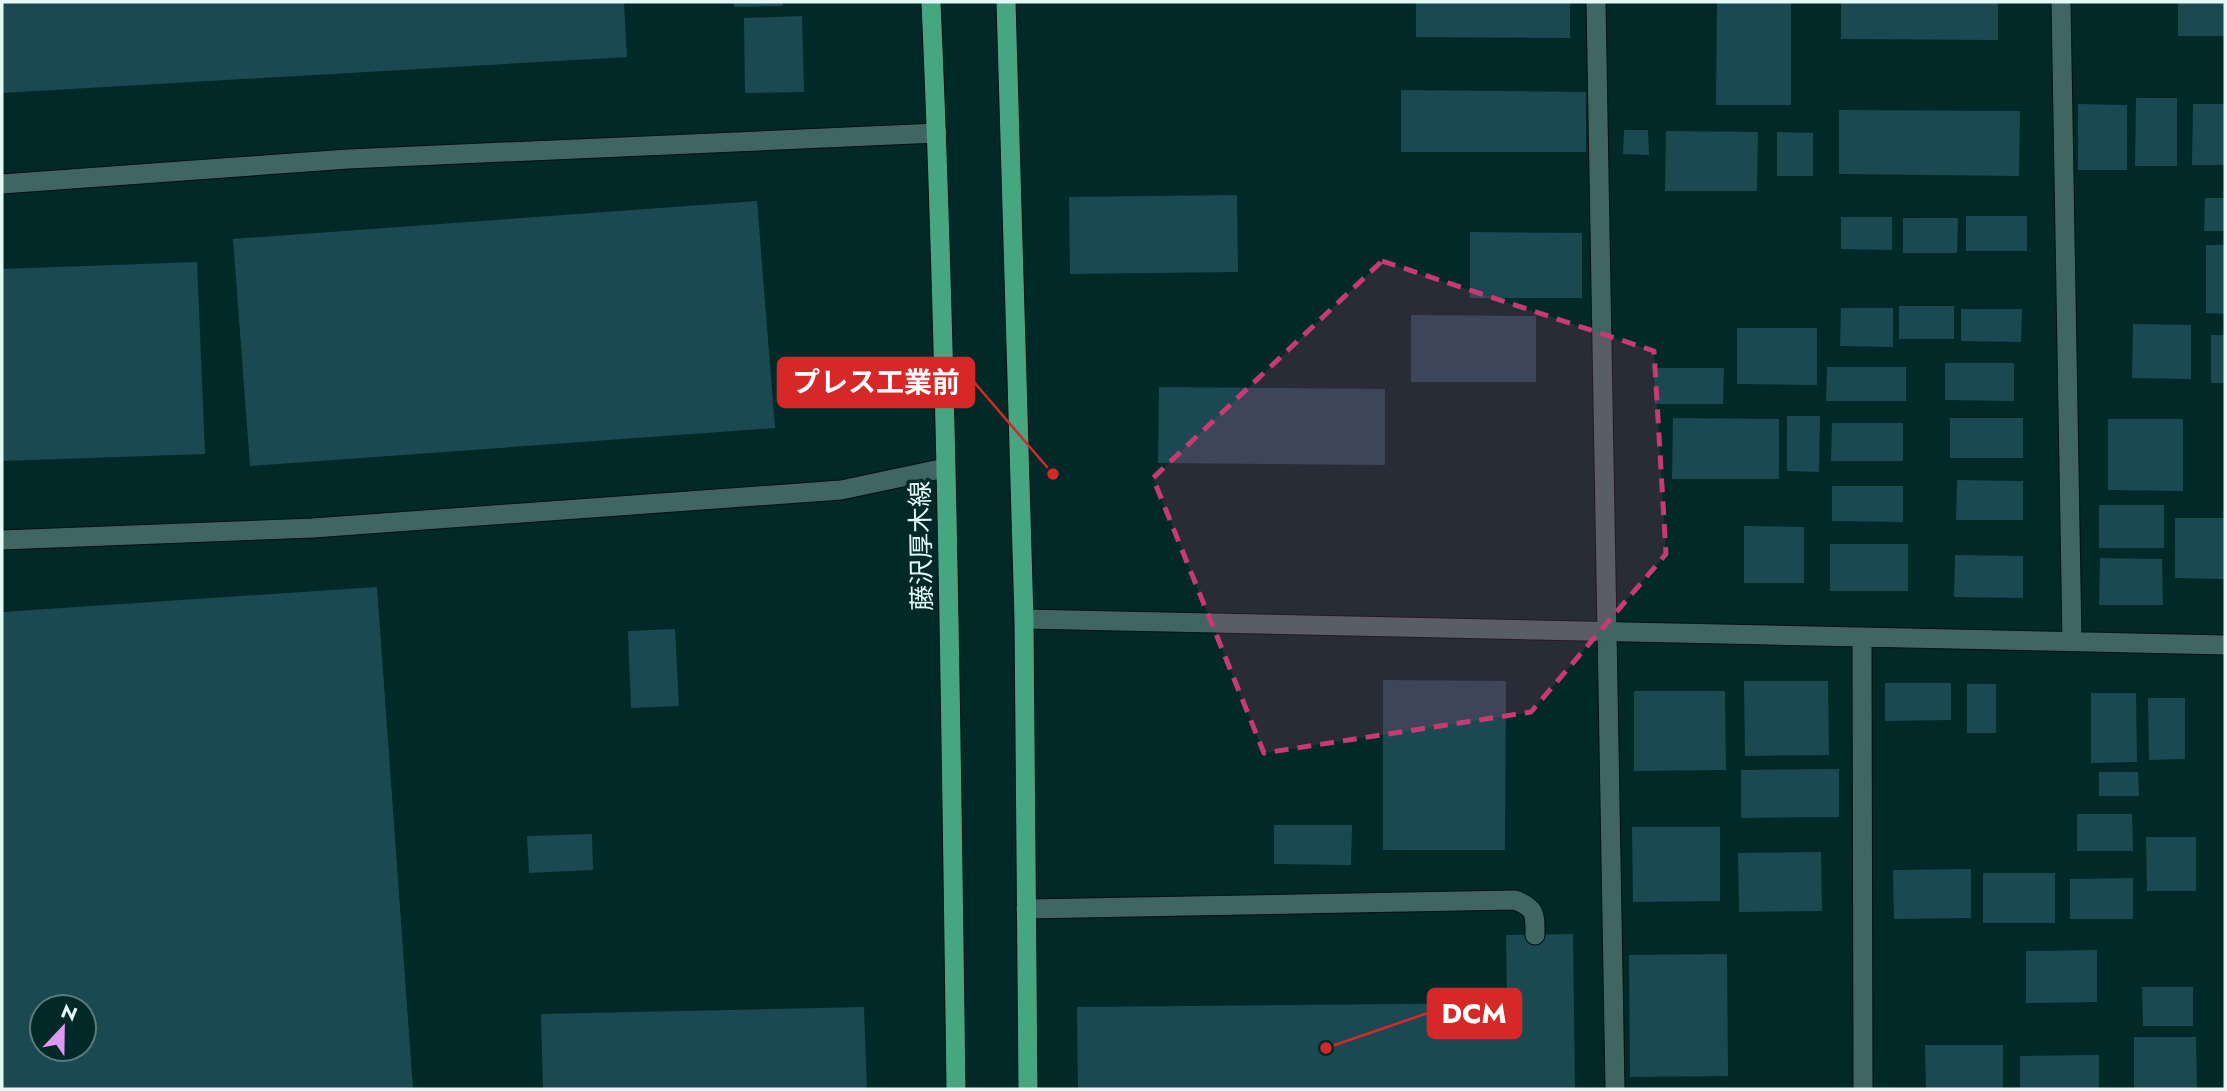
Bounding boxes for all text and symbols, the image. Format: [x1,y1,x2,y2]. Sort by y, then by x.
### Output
callout: プレス工業前 [778,358,974,407]
text: プレス工業前 [792,362,960,403]
street label: 藤沢厚木線 [901,481,941,611]
callout: DCM [1428,989,1521,1038]
north arrow [28,993,98,1063]
text: DCM [1441,993,1507,1034]
text: N [57,997,81,1028]

